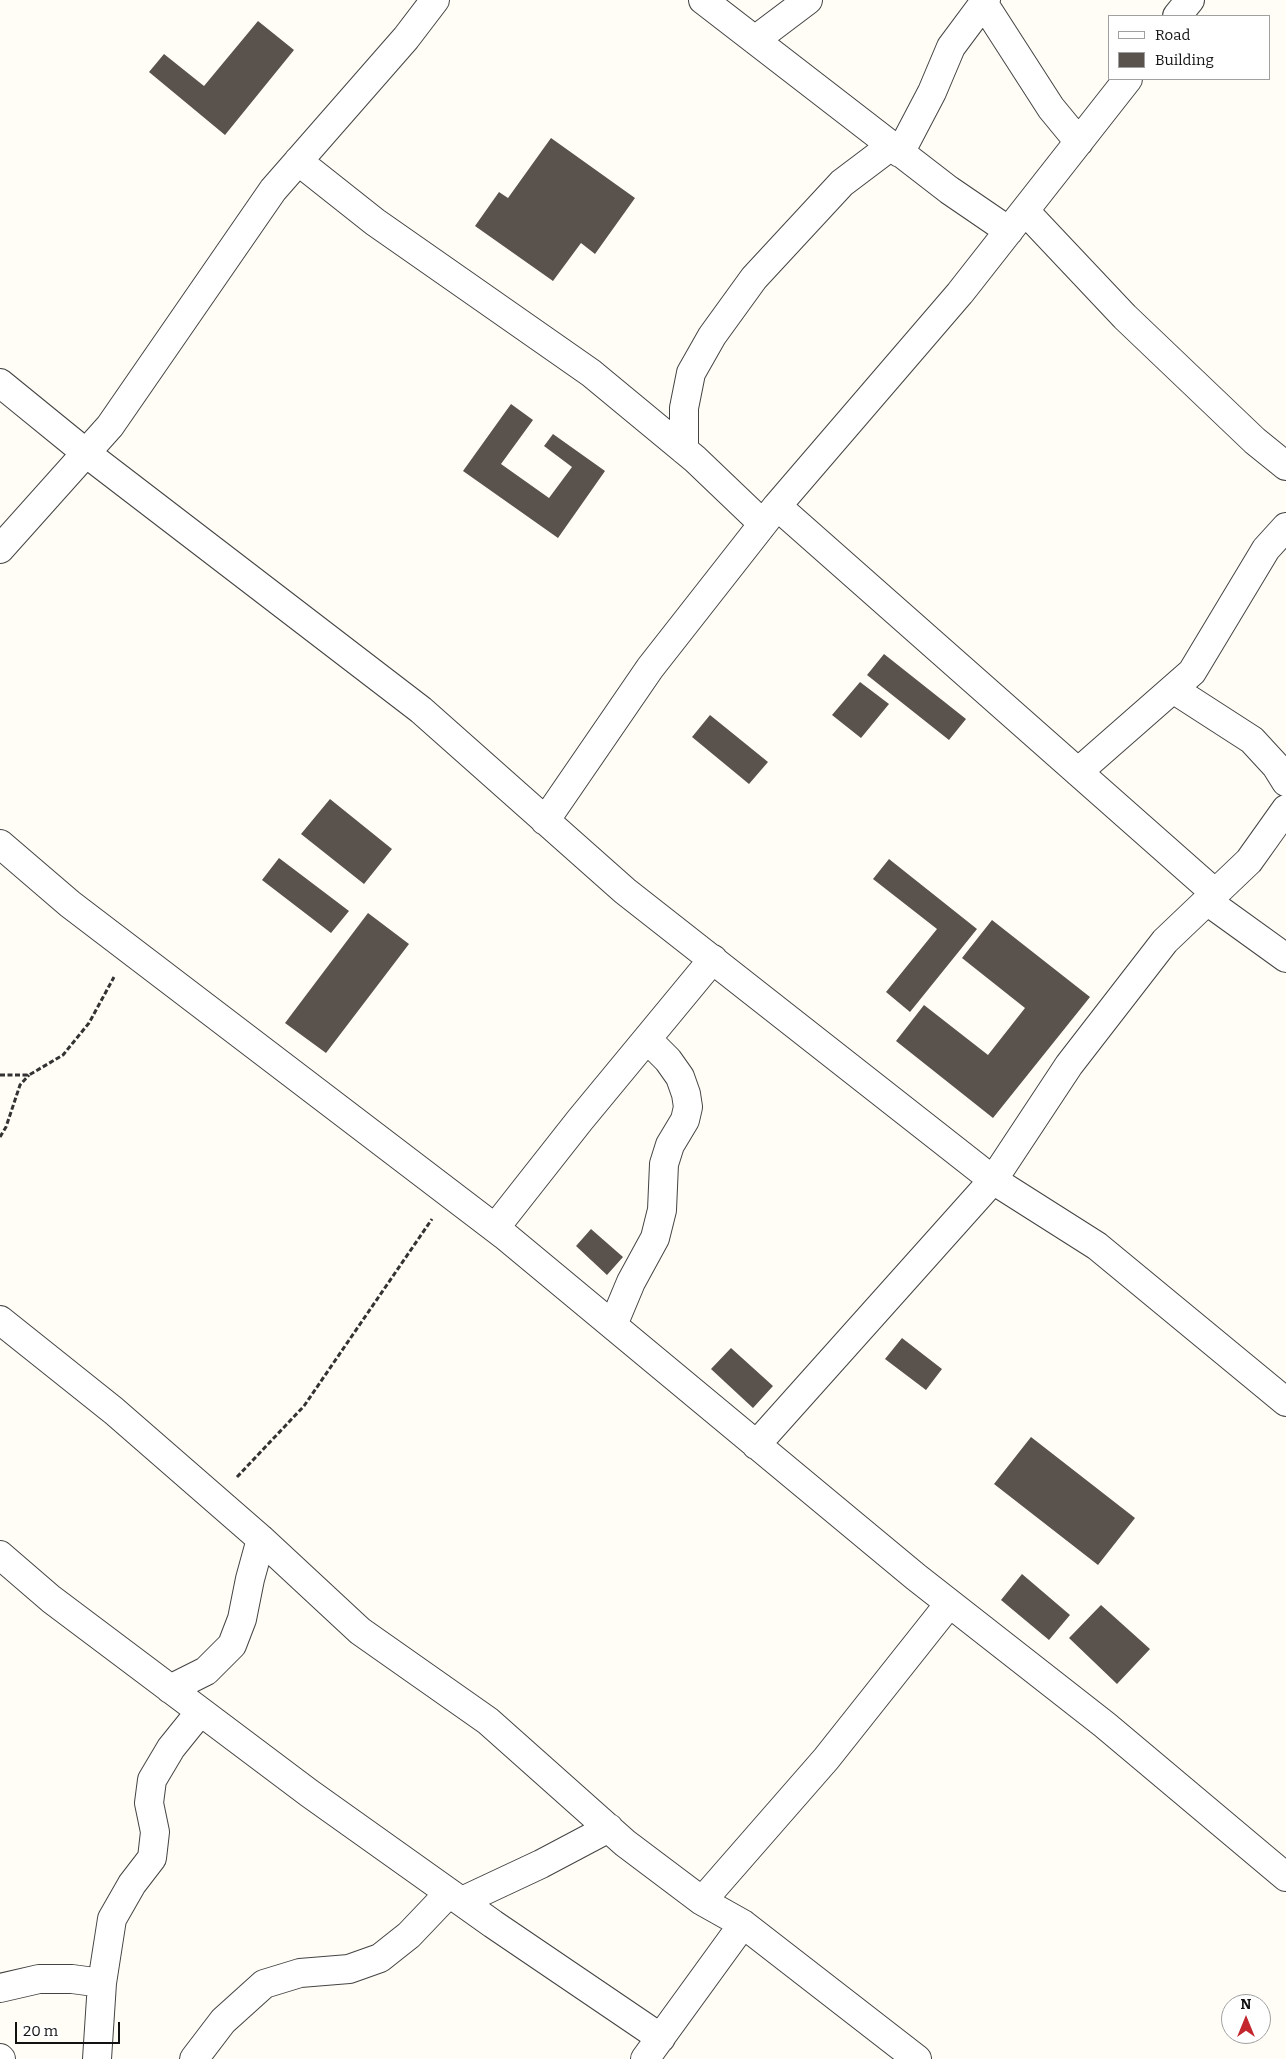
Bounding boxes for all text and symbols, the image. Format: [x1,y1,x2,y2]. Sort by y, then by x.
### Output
legend [1108,15,1271,80]
text: Road [1155,26,1190,44]
text: Building [1155,51,1214,69]
north arrow [1221,1994,1271,2044]
text: N [1241,1996,1251,2013]
scale bar [18,2012,122,2044]
text: 20 m [23,2022,58,2040]

